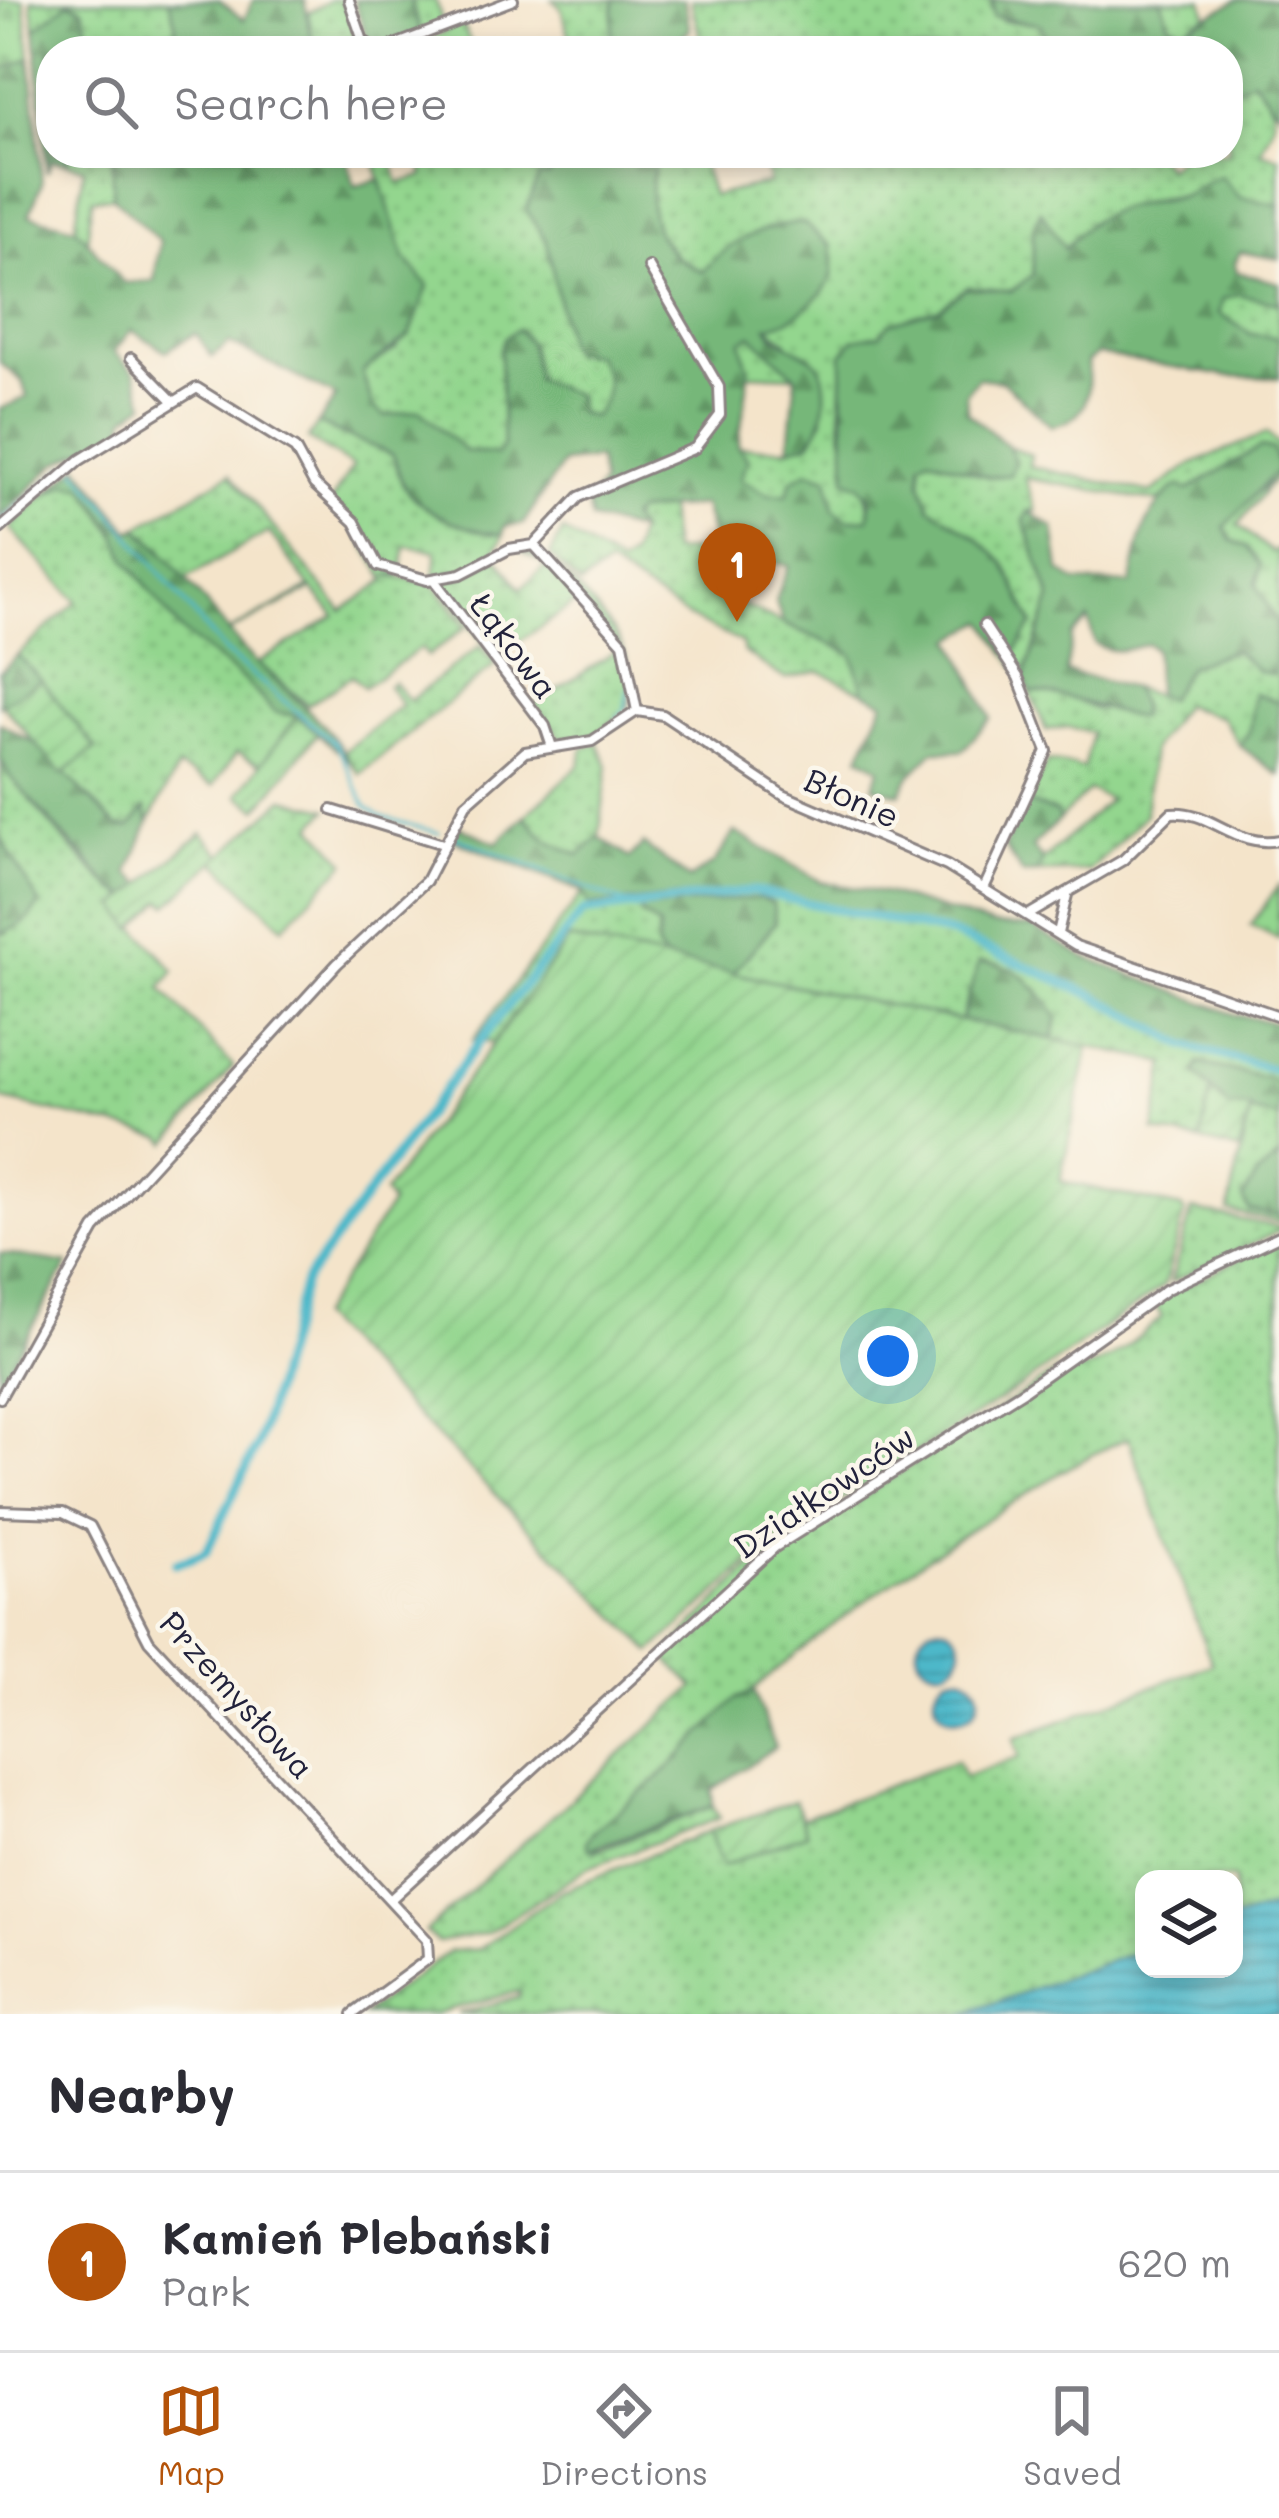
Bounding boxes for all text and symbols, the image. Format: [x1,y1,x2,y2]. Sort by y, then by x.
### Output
search box [36,36,1243,168]
icon: search [78,69,144,135]
text: Search here [174,73,448,131]
pin: 1 [698,523,776,622]
street label: Łąkowa [462,584,569,706]
street label: Błonie [799,757,907,836]
your location [858,1326,918,1386]
street label: Działkowców [724,1414,922,1567]
street label: Przemysłowa [151,1601,325,1787]
map controls [1135,1870,1243,1978]
button: layers [1135,1870,1243,1978]
text: Nearby [48,2059,235,2126]
text: Kamień Plebański [162,2207,553,2265]
text: 1 [78,2236,96,2287]
text: 620 m [1118,2236,1231,2287]
text: Park [162,2265,250,2316]
tab: Map [158,2378,225,2493]
tab: Directions [540,2378,708,2493]
tab: Saved [1023,2378,1121,2493]

